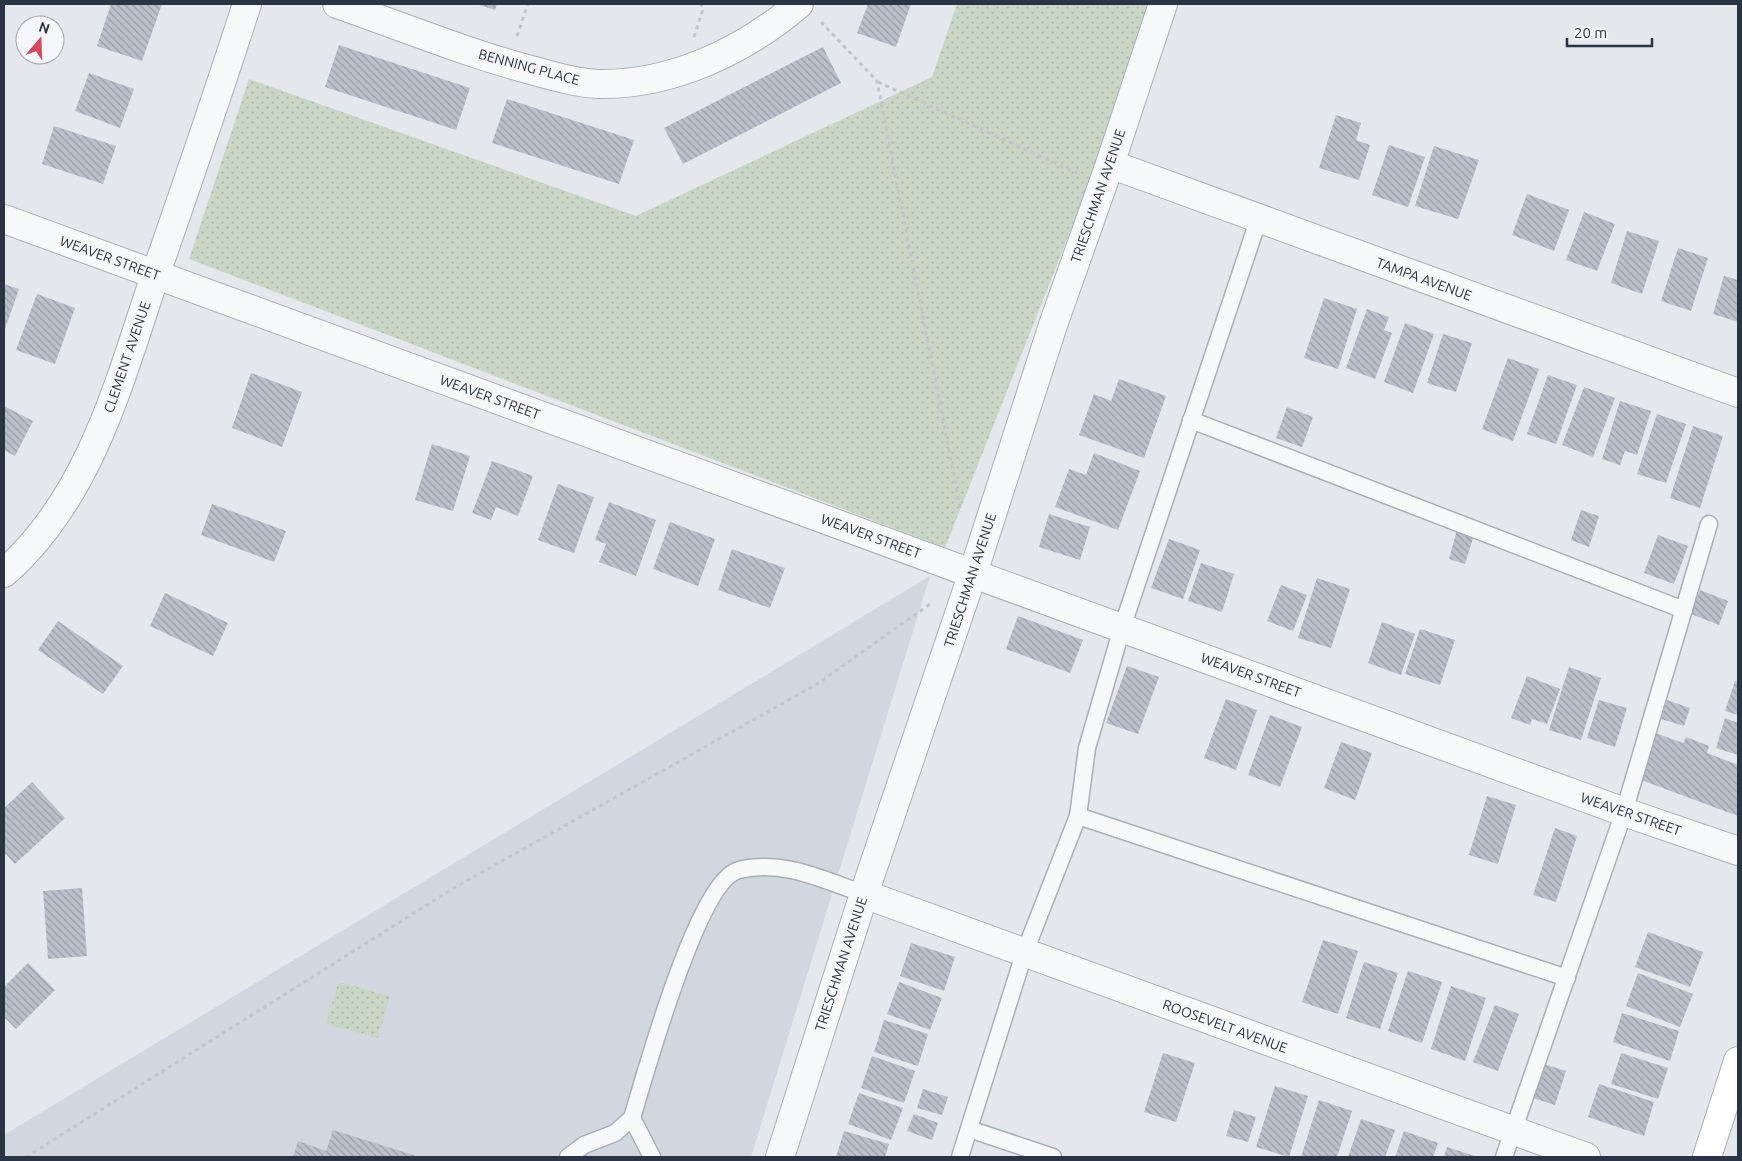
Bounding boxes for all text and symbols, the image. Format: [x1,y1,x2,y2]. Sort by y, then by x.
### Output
north arrow [15,15,65,65]
scale bar [1567,15,1652,47]
text: N [37,18,52,37]
text: 20 m [1574,24,1607,41]
street label: BENNING PLACE [477,46,581,88]
street label: TRIESCHMAN AVENUE [1068,127,1129,265]
street label: WEAVER STREET [58,232,162,284]
street label: TAMPA AVENUE [1374,254,1474,304]
street label: CLEMENT AVENUE [100,299,154,415]
street label: WEAVER STREET [438,371,542,423]
street label: WEAVER STREET [819,510,923,562]
street label: TRIESCHMAN AVENUE [941,511,999,649]
street label: WEAVER STREET [1199,649,1303,701]
street label: WEAVER STREET [1579,789,1684,839]
street label: TRIESCHMAN AVENUE [812,895,870,1033]
street label: ROOSEVELT AVENUE [1160,996,1290,1056]

